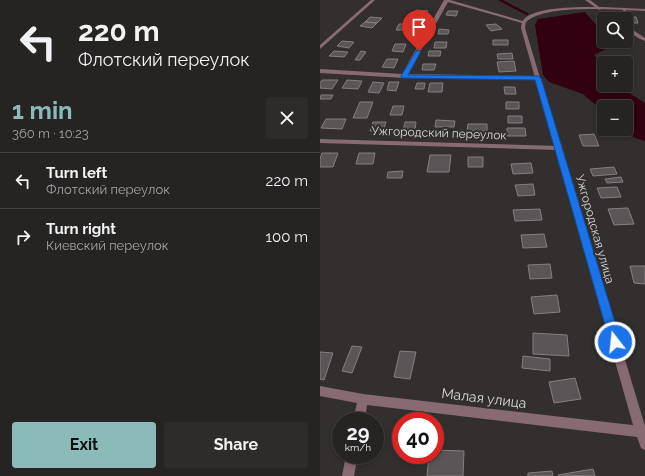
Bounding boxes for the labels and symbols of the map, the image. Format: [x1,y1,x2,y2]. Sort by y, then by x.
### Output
pin [402,10,436,51]
street label: Ужгородский переулок [371,124,507,142]
street label: Ужгородская улица [573,173,617,285]
position arrow [594,321,636,363]
street label: Малая улица [441,385,527,411]
speed limit sign: 40 [392,412,444,464]

